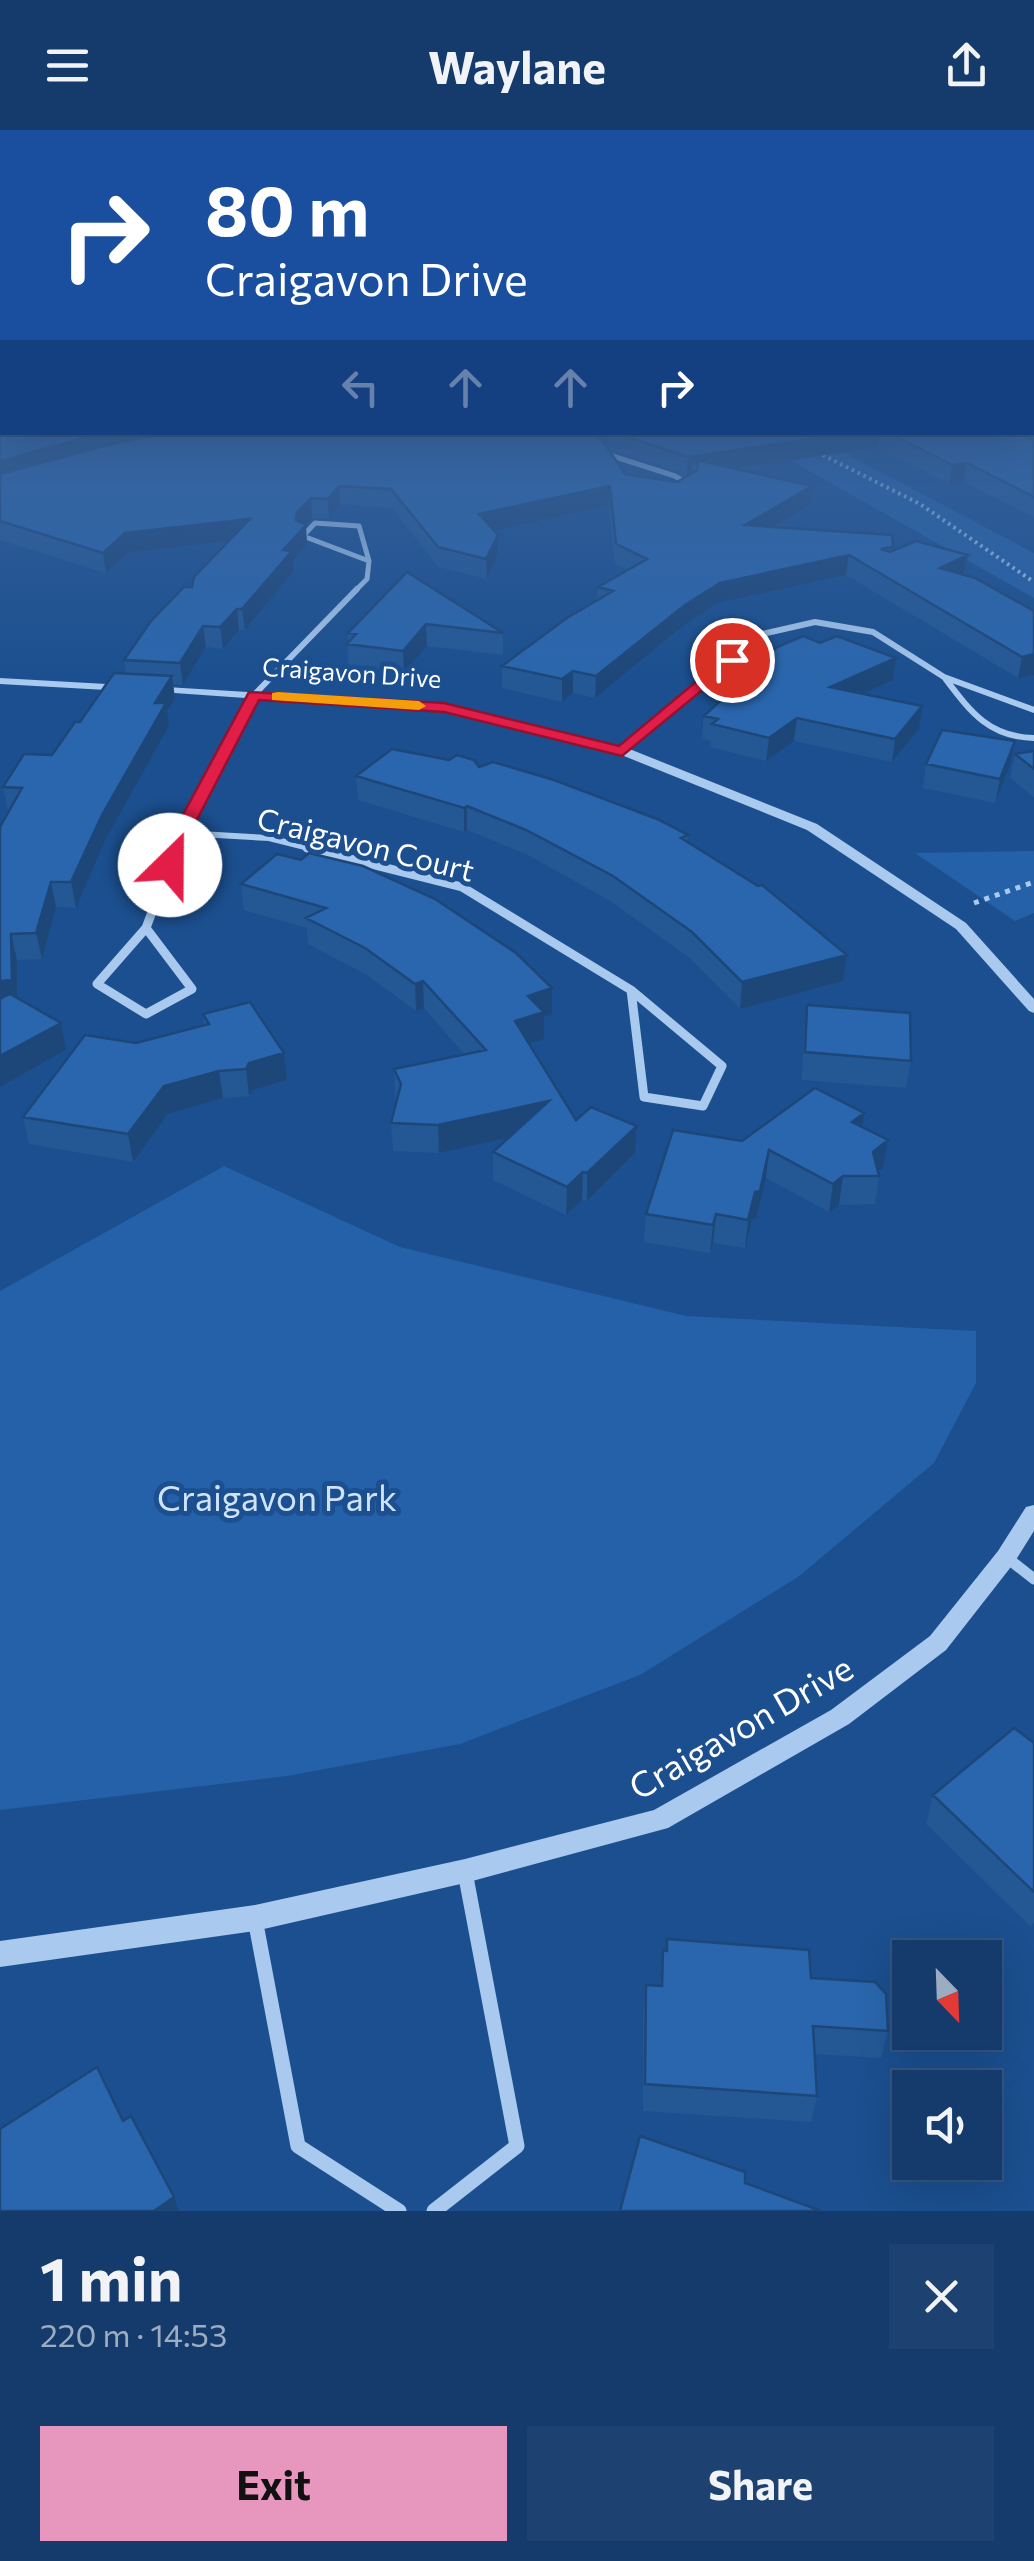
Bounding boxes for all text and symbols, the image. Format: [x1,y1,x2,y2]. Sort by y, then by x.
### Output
icon: menu [40,38,95,93]
text: Waylane [428,38,606,93]
icon: share [939,38,994,93]
text: 80 m [205,165,369,250]
icon: right [40,170,170,300]
text: Craigavon Drive [205,250,528,305]
icon: left [333,360,388,415]
icon: ahead [438,360,493,415]
icon: ahead [543,360,598,415]
icon: right [648,360,703,415]
pin [690,618,775,703]
icon: arrive [705,633,760,688]
street label: Craigavon Drive [261,651,443,693]
street label: Craigavon Court [254,798,478,888]
position arrow [118,813,222,917]
park label: Craigavon Park [157,1475,397,1518]
street label: Craigavon Drive [621,1645,859,1807]
north arrow [892,1940,1002,2050]
map controls [892,1940,1002,2180]
button: sound [892,2070,1002,2180]
text: 1 min [40,2240,182,2313]
button: close [889,2244,994,2349]
text: 220 m · 14:53 [40,2314,227,2354]
button: Exit [40,2426,507,2541]
button: Share [527,2426,994,2541]

